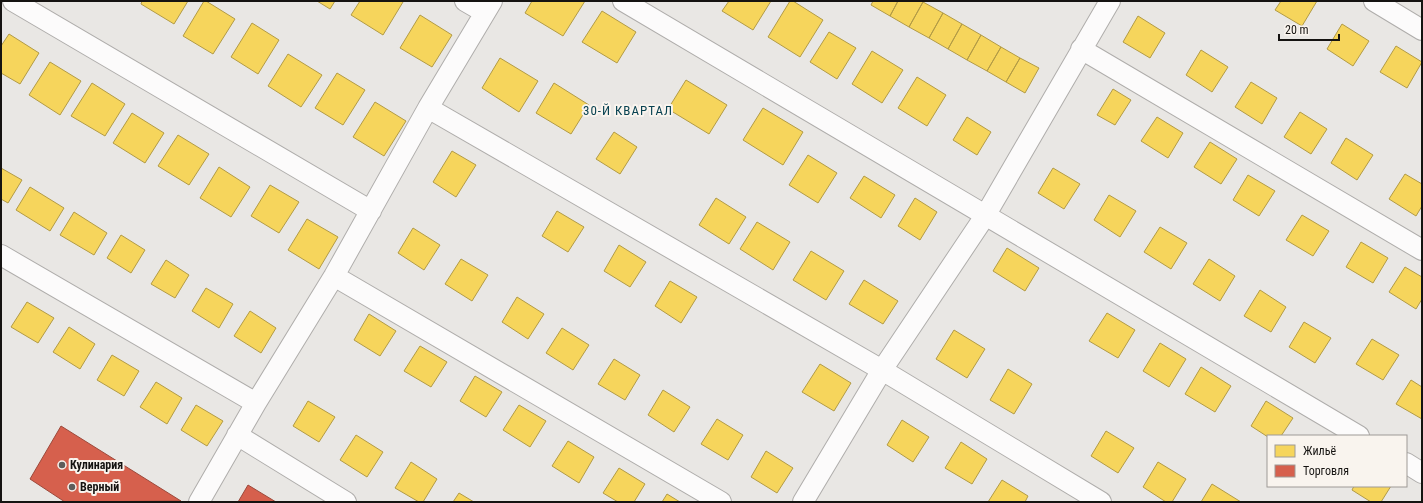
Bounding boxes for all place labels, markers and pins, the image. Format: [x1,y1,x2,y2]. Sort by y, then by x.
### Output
place label: Кулинария [70,458,123,472]
marker: Кулинария [57,460,67,470]
place label: Верный [80,480,119,494]
marker: Верный [67,482,77,492]

